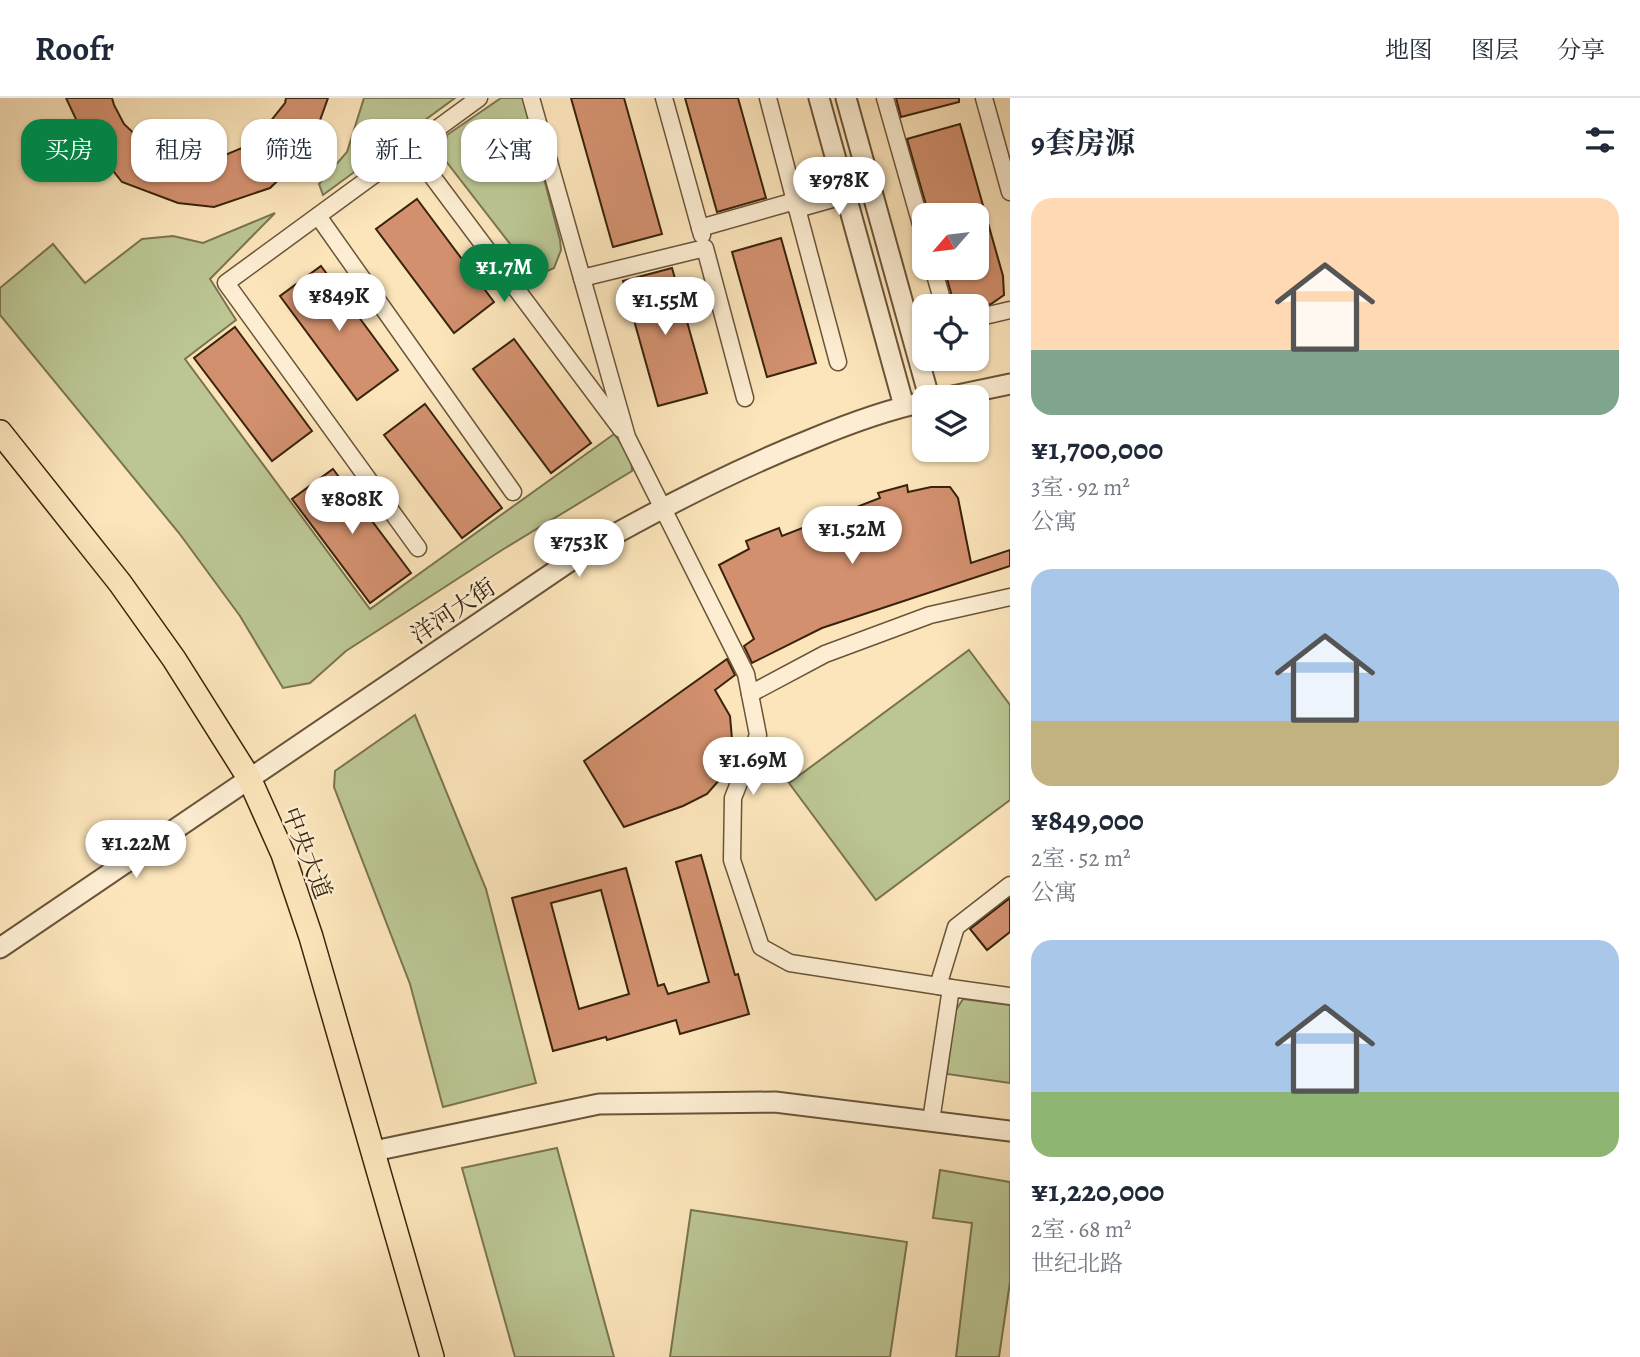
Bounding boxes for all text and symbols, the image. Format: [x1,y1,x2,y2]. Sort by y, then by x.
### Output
text: Roofr [35,26,114,71]
text: 地图 [1385,34,1433,66]
text: 图层 [1471,34,1519,66]
text: 分享 [1557,34,1605,66]
chip: 买房 [21,119,117,182]
chip: 租房 [131,119,227,182]
chip: 筛选 [241,119,337,182]
chip: 新上 [351,119,447,182]
chip: 公寓 [461,119,557,182]
icon: filters [1581,121,1619,159]
text: 9套房源 [1031,123,1135,163]
pin: ¥978K [790,158,888,217]
text: ¥978K [809,164,869,195]
north arrow [912,203,989,280]
map controls [912,203,989,462]
pin: ¥1.7M [455,244,553,304]
icon: home [1262,244,1388,370]
text: ¥1.7M [476,251,532,282]
pin: ¥849K [290,274,388,333]
pin: ¥1.55M [608,278,722,337]
text: ¥849K [309,280,369,311]
text: ¥1.55M [632,284,698,315]
button: locate [912,294,989,371]
button: layers [912,385,989,462]
text: ¥1,700,000 [1031,429,1163,469]
text: 3室 · 92 m² [1031,472,1130,503]
pin: ¥808K [303,476,401,536]
text: ¥808K [321,483,383,514]
pin: ¥1.52M [795,506,909,566]
text: 公寓 [1031,506,1077,537]
text: ¥1.52M [818,513,886,544]
pin: ¥753K [530,519,628,579]
text: ¥753K [550,526,608,557]
street label: 洋河大街 [404,571,502,651]
icon: home [1262,615,1388,741]
pin: ¥1.69M [696,738,810,797]
text: ¥1.69M [719,744,787,775]
text: ¥849,000 [1031,800,1144,840]
street label: 中央大道 [275,802,339,904]
pin: ¥1.22M [79,820,193,880]
text: ¥1.22M [101,827,171,858]
text: 2室 · 52 m² [1031,843,1131,874]
text: 公寓 [1031,877,1077,908]
icon: home [1262,986,1388,1112]
text: ¥1,220,000 [1031,1171,1164,1211]
text: 2室 · 68 m² [1031,1214,1132,1245]
text: 世纪北路 [1031,1248,1123,1279]

